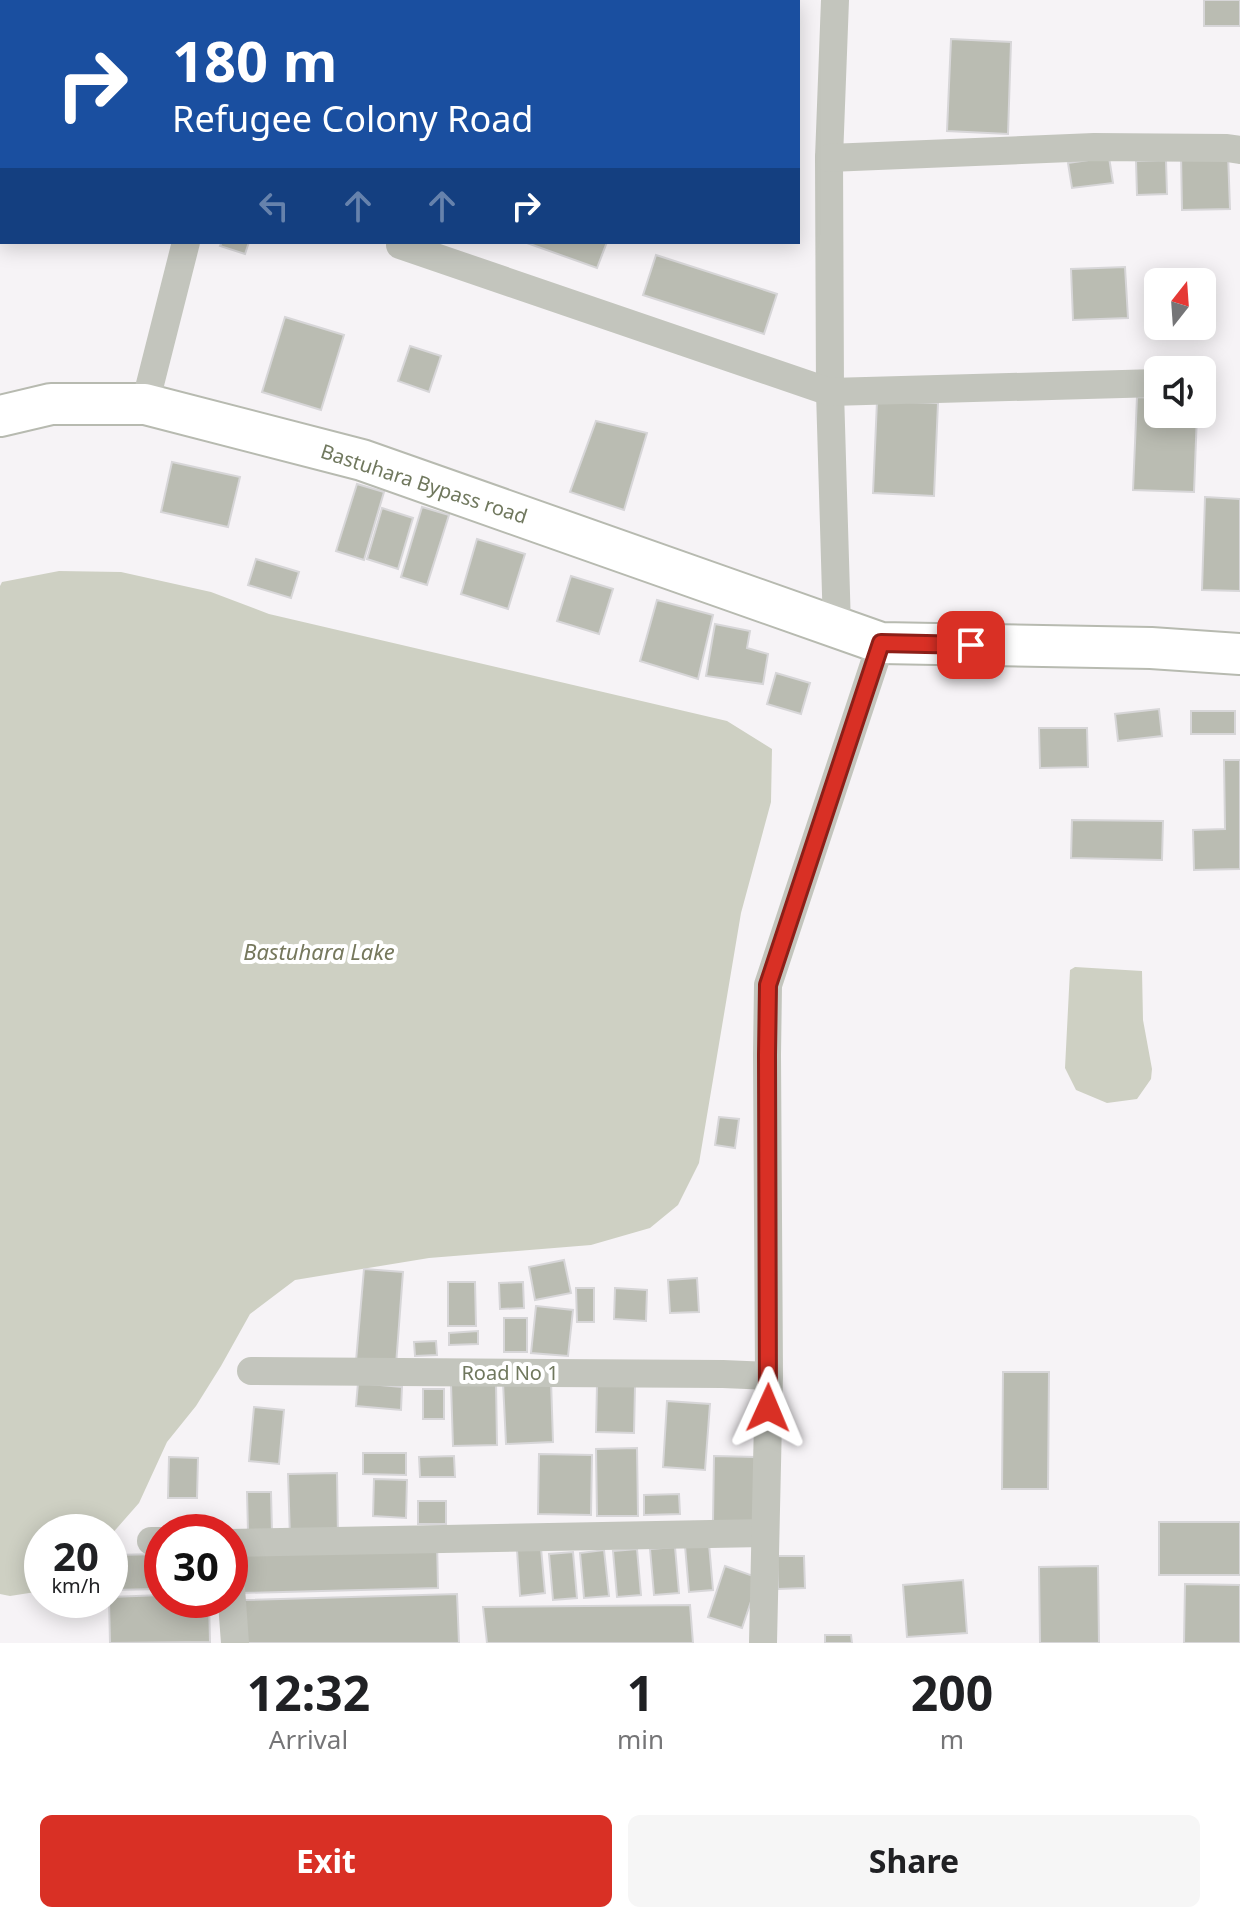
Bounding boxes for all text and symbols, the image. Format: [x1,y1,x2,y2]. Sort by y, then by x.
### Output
text: 180 m [172,22,337,98]
icon: right [40,32,144,136]
text: Refugee Colony Road [172,94,534,143]
icon: left [252,184,296,228]
icon: ahead [336,184,380,228]
icon: ahead [420,184,464,228]
icon: right [504,184,548,228]
north arrow [1144,268,1216,340]
map controls [1144,268,1216,428]
button: sound [1144,356,1216,428]
street label: Bastuhara Bypass road [317,437,531,530]
pin [937,611,1005,679]
icon: arrive [949,623,993,667]
water label: Bastuhara Lake [243,936,395,966]
street label: Road No 1 [461,1359,559,1386]
position arrow [726,1366,810,1450]
speed limit sign: 30 [144,1514,248,1618]
text: 20 [53,1528,99,1583]
text: km/h [51,1572,101,1599]
text: 12:32 [247,1660,370,1725]
text: 1 [627,1660,654,1725]
text: 200 [911,1660,993,1725]
text: Arrival [269,1721,348,1757]
text: min [617,1721,664,1757]
text: m [940,1721,964,1757]
button: Exit [40,1815,612,1907]
button: Share [628,1815,1200,1907]

